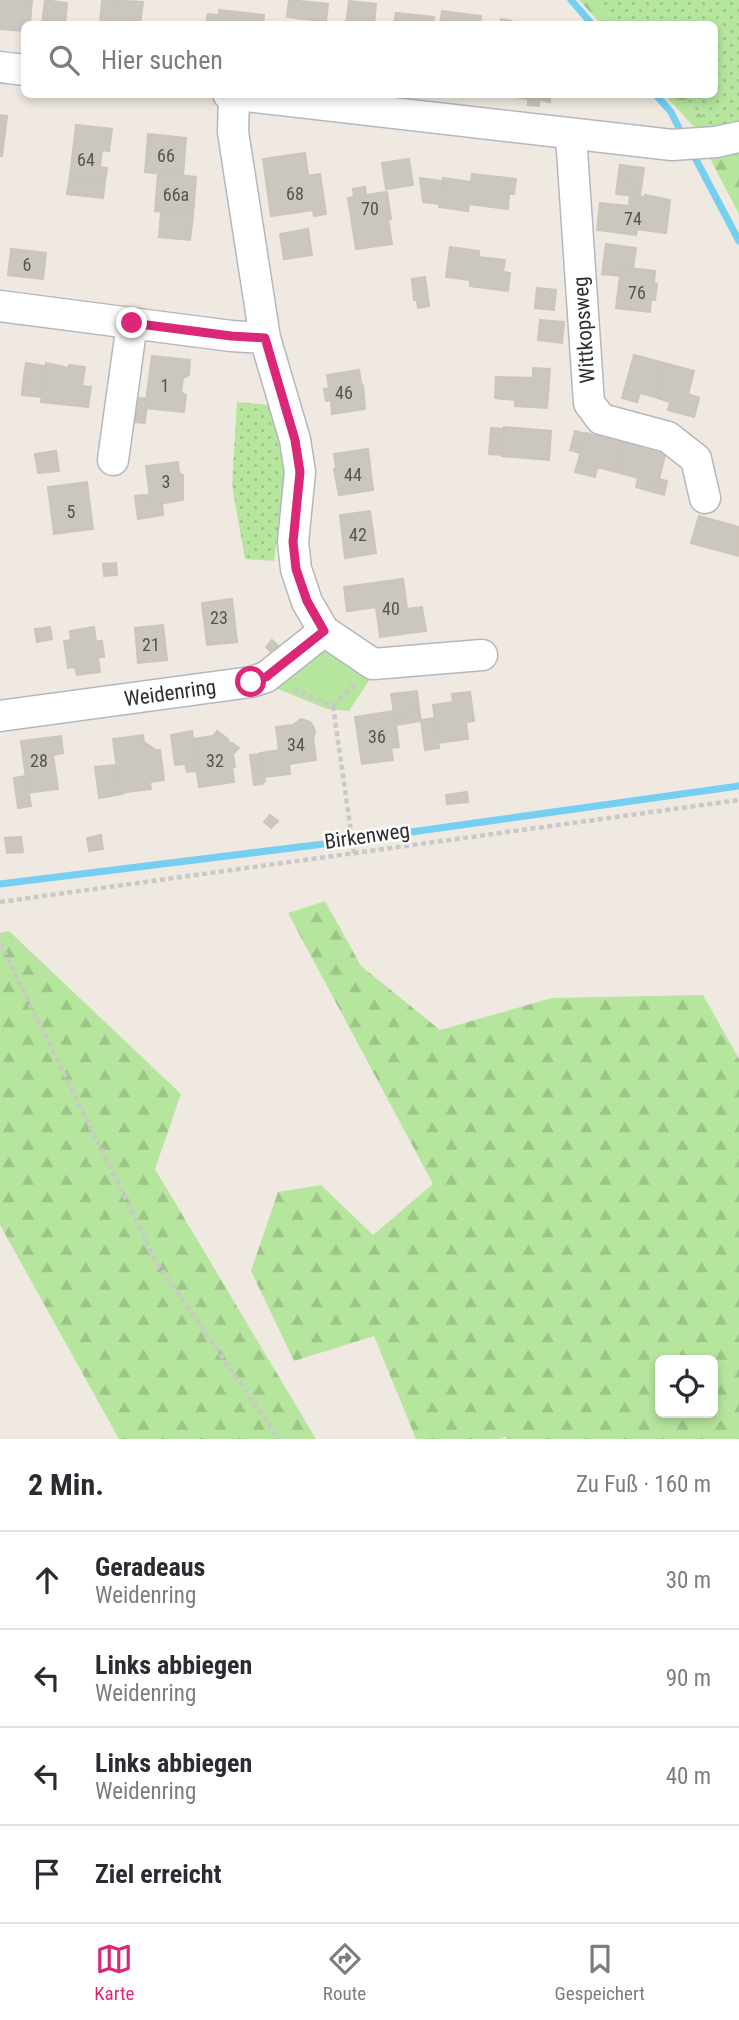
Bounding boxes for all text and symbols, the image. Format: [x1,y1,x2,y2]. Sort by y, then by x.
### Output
search box [21,21,718,98]
icon: search [45,41,83,79]
text: Hier suchen [101,45,223,75]
house number: 66 [157,145,175,166]
house number: 64 [77,149,95,170]
house number: 68 [286,183,304,204]
house number: 66a [163,184,189,205]
house number: 70 [361,198,379,219]
house number: 74 [624,208,642,229]
house number: 6 [23,254,31,275]
street label: Wittkopsweg [568,276,600,384]
house number: 76 [628,282,646,303]
route end [116,307,147,338]
house number: 1 [161,375,169,396]
house number: 46 [335,382,353,403]
house number: 44 [344,464,362,485]
house number: 3 [162,471,170,492]
house number: 5 [67,501,76,522]
house number: 42 [349,524,367,545]
house number: 40 [382,598,400,619]
house number: 23 [210,607,228,628]
house number: 21 [142,634,160,655]
route start [235,666,266,697]
street label: Weidenring [123,675,217,711]
house number: 36 [368,726,386,747]
house number: 34 [287,734,305,755]
house number: 28 [30,750,48,771]
house number: 32 [206,750,224,771]
street label: Birkenweg [323,818,411,854]
map controls [655,1355,718,1418]
button: locate [655,1355,718,1418]
text: 2 Min. [28,1467,104,1502]
text: Zu Fuß · 160 m [576,1471,711,1498]
text: Geradeaus [95,1552,205,1582]
icon: ahead [28,1561,66,1599]
text: 30 m [666,1567,711,1594]
text: Weidenring [95,1582,196,1609]
text: Links abbiegen [95,1650,252,1680]
icon: left [28,1659,66,1697]
text: 90 m [666,1665,711,1692]
text: Weidenring [95,1680,196,1707]
text: Links abbiegen [95,1748,252,1778]
icon: left [28,1757,66,1795]
text: 40 m [666,1763,711,1790]
text: Weidenring [95,1778,196,1805]
icon: arrive [28,1855,66,1893]
text: Ziel erreicht [95,1859,221,1889]
tab: Karte [94,1940,134,2005]
tab: Route [323,1940,366,2005]
tab: Gespeichert [555,1940,645,2005]

